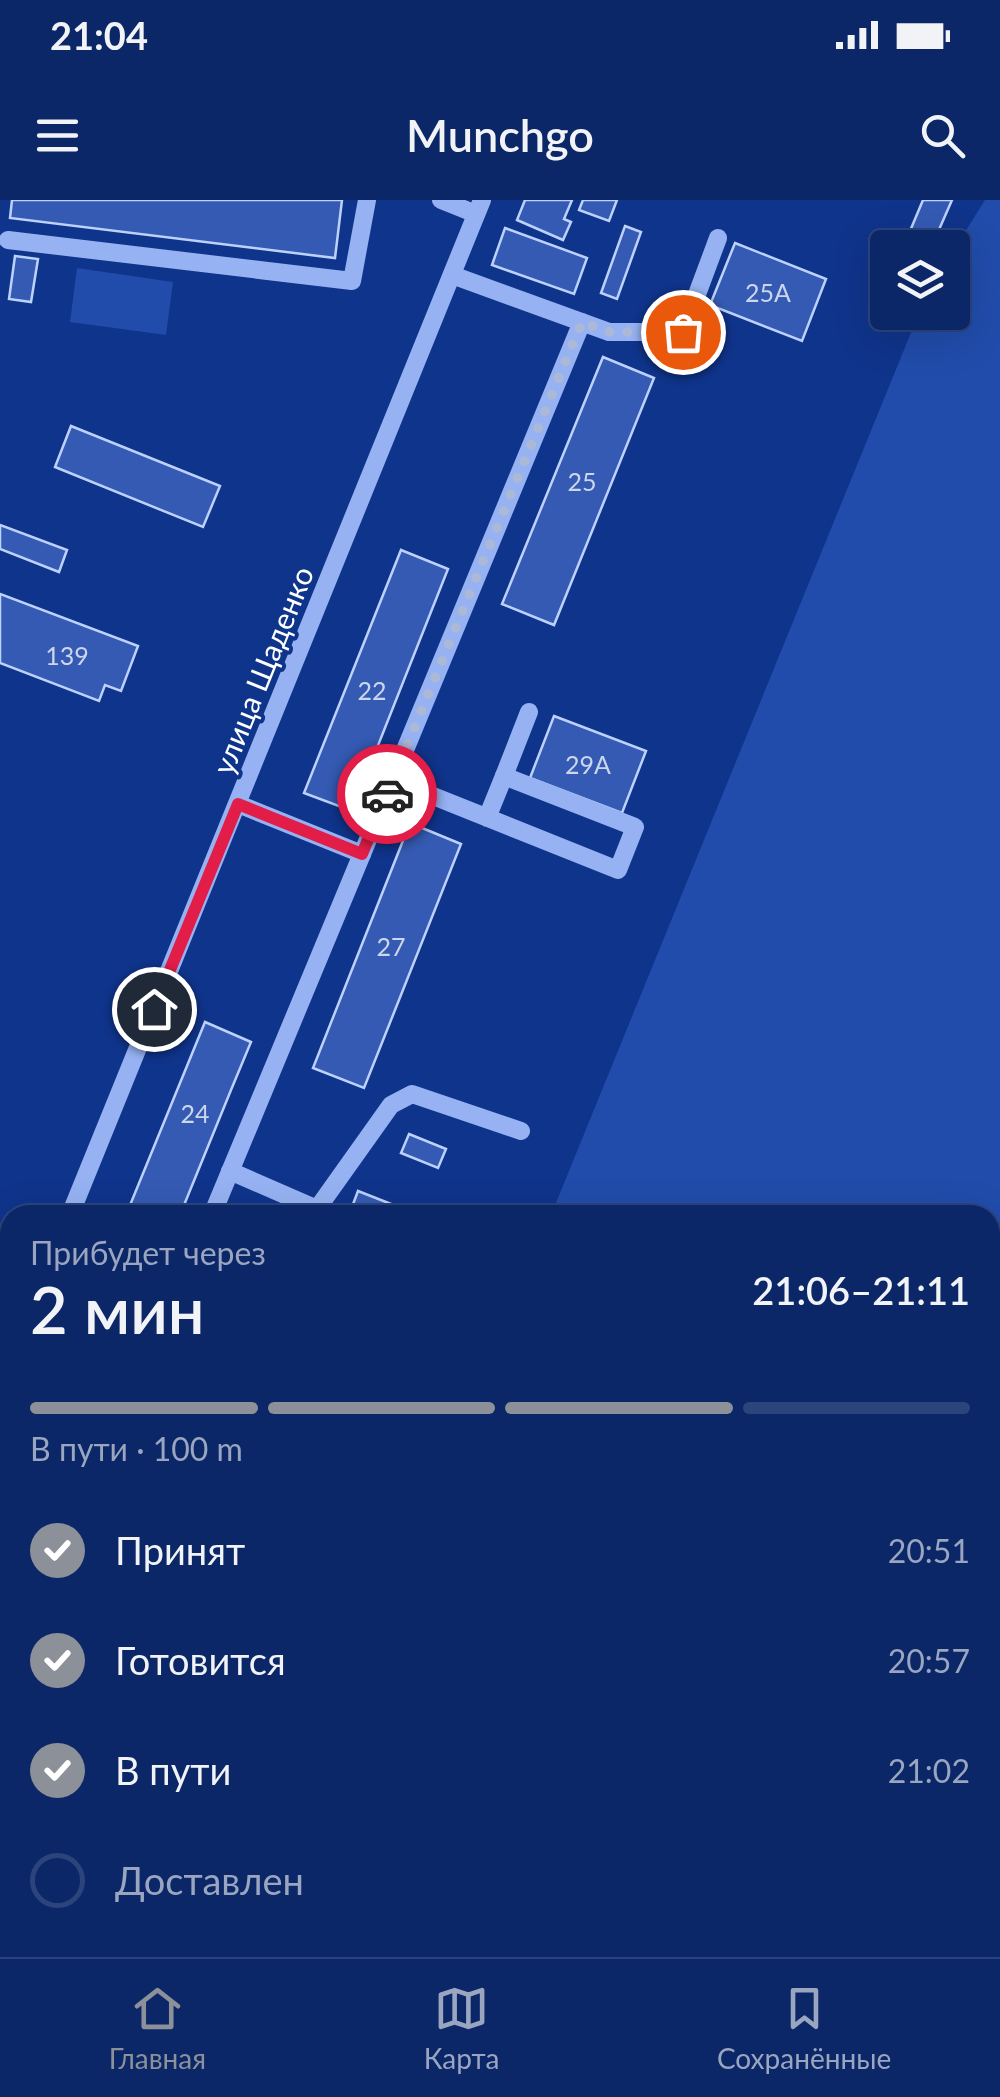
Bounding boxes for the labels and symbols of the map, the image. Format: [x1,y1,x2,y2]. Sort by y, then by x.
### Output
house number: 25А [745,277,791,307]
pin [641,290,726,375]
house number: 25 [567,466,597,496]
street label: улица Щаденко [204,561,320,779]
house number: 139 [45,640,89,670]
house number: 22 [357,675,387,705]
courier [337,744,437,844]
house number: 29А [565,749,611,779]
house number: 27 [376,931,406,961]
pin [112,967,197,1052]
house number: 24 [180,1098,210,1128]

